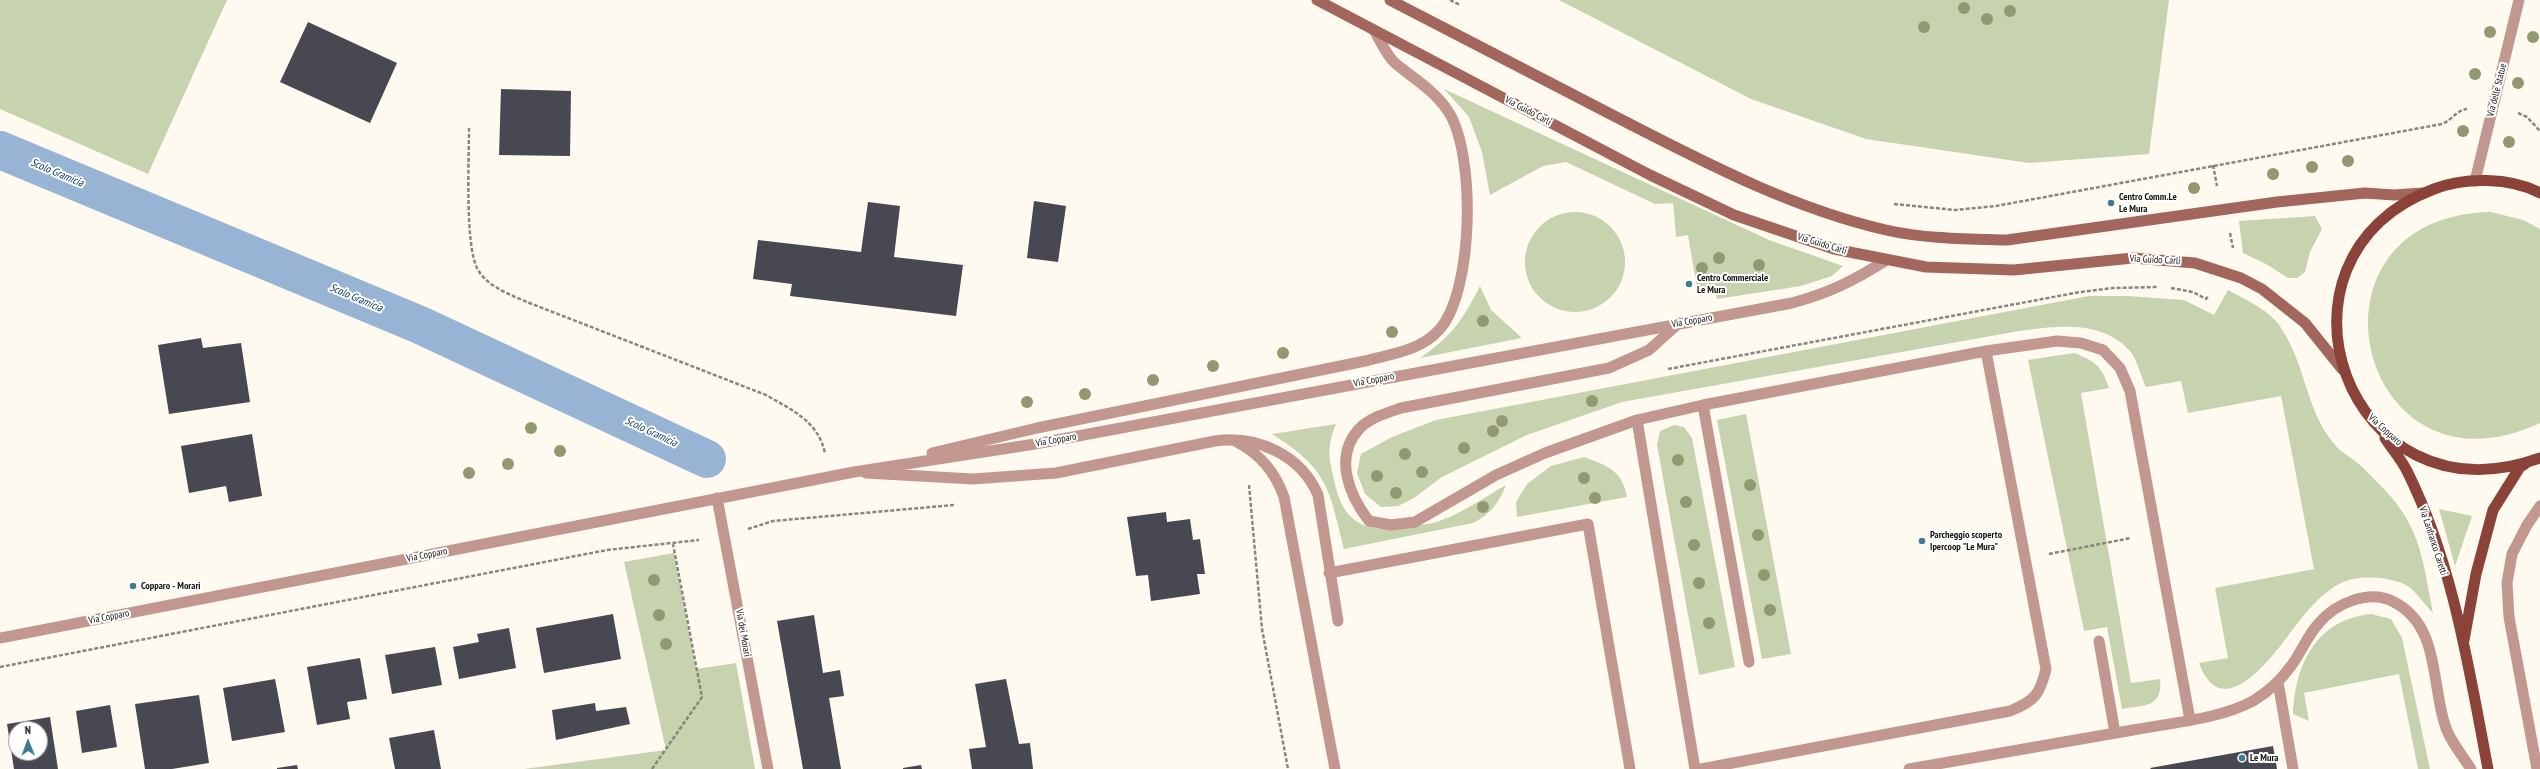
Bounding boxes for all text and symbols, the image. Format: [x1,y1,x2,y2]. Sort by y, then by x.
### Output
street label: Via delle Statue [2485,62,2509,118]
street label: Via Guido Carli [1503,94,1553,128]
water label: Scolo Gramicia [29,156,85,190]
place label: Centro Comm.Le Le Mura [2119,191,2177,214]
marker: Centro Comm.Le Le Mura [2106,198,2116,208]
street label: Via Guido Carli [1796,231,1848,257]
street label: Via Guido Carli [2129,253,2181,267]
place label: Centro Commerciale Le Mura [1697,272,1768,296]
marker: Centro Commerciale Le Mura [1684,279,1694,289]
water label: Scolo Gramicia [328,281,384,315]
street label: Via Copparo [1671,312,1713,330]
street label: Via Copparo [1353,370,1395,390]
street label: Via Copparo [2366,412,2404,448]
water label: Scolo Gramicia [623,414,679,450]
street label: Via Copparo [1035,431,1077,449]
street label: Via Lanfranco Caretti [2416,505,2450,577]
place label: Parcheggio scoperto Ipercoop "Le Mura" [1930,529,2002,552]
marker: Parcheggio scoperto Ipercoop "Le Mura" [1917,536,1927,546]
street label: Via Copparo [406,545,448,565]
place label: Copparo - Morari [141,580,201,592]
marker: Copparo - Morari [128,581,138,591]
street label: Via Copparo [88,607,130,627]
street label: Via dei Morari [733,608,753,658]
north arrow [8,721,48,761]
text: N [25,723,31,737]
place label: Le Mura [2250,752,2278,764]
marker: Le Mura [2237,753,2247,763]

